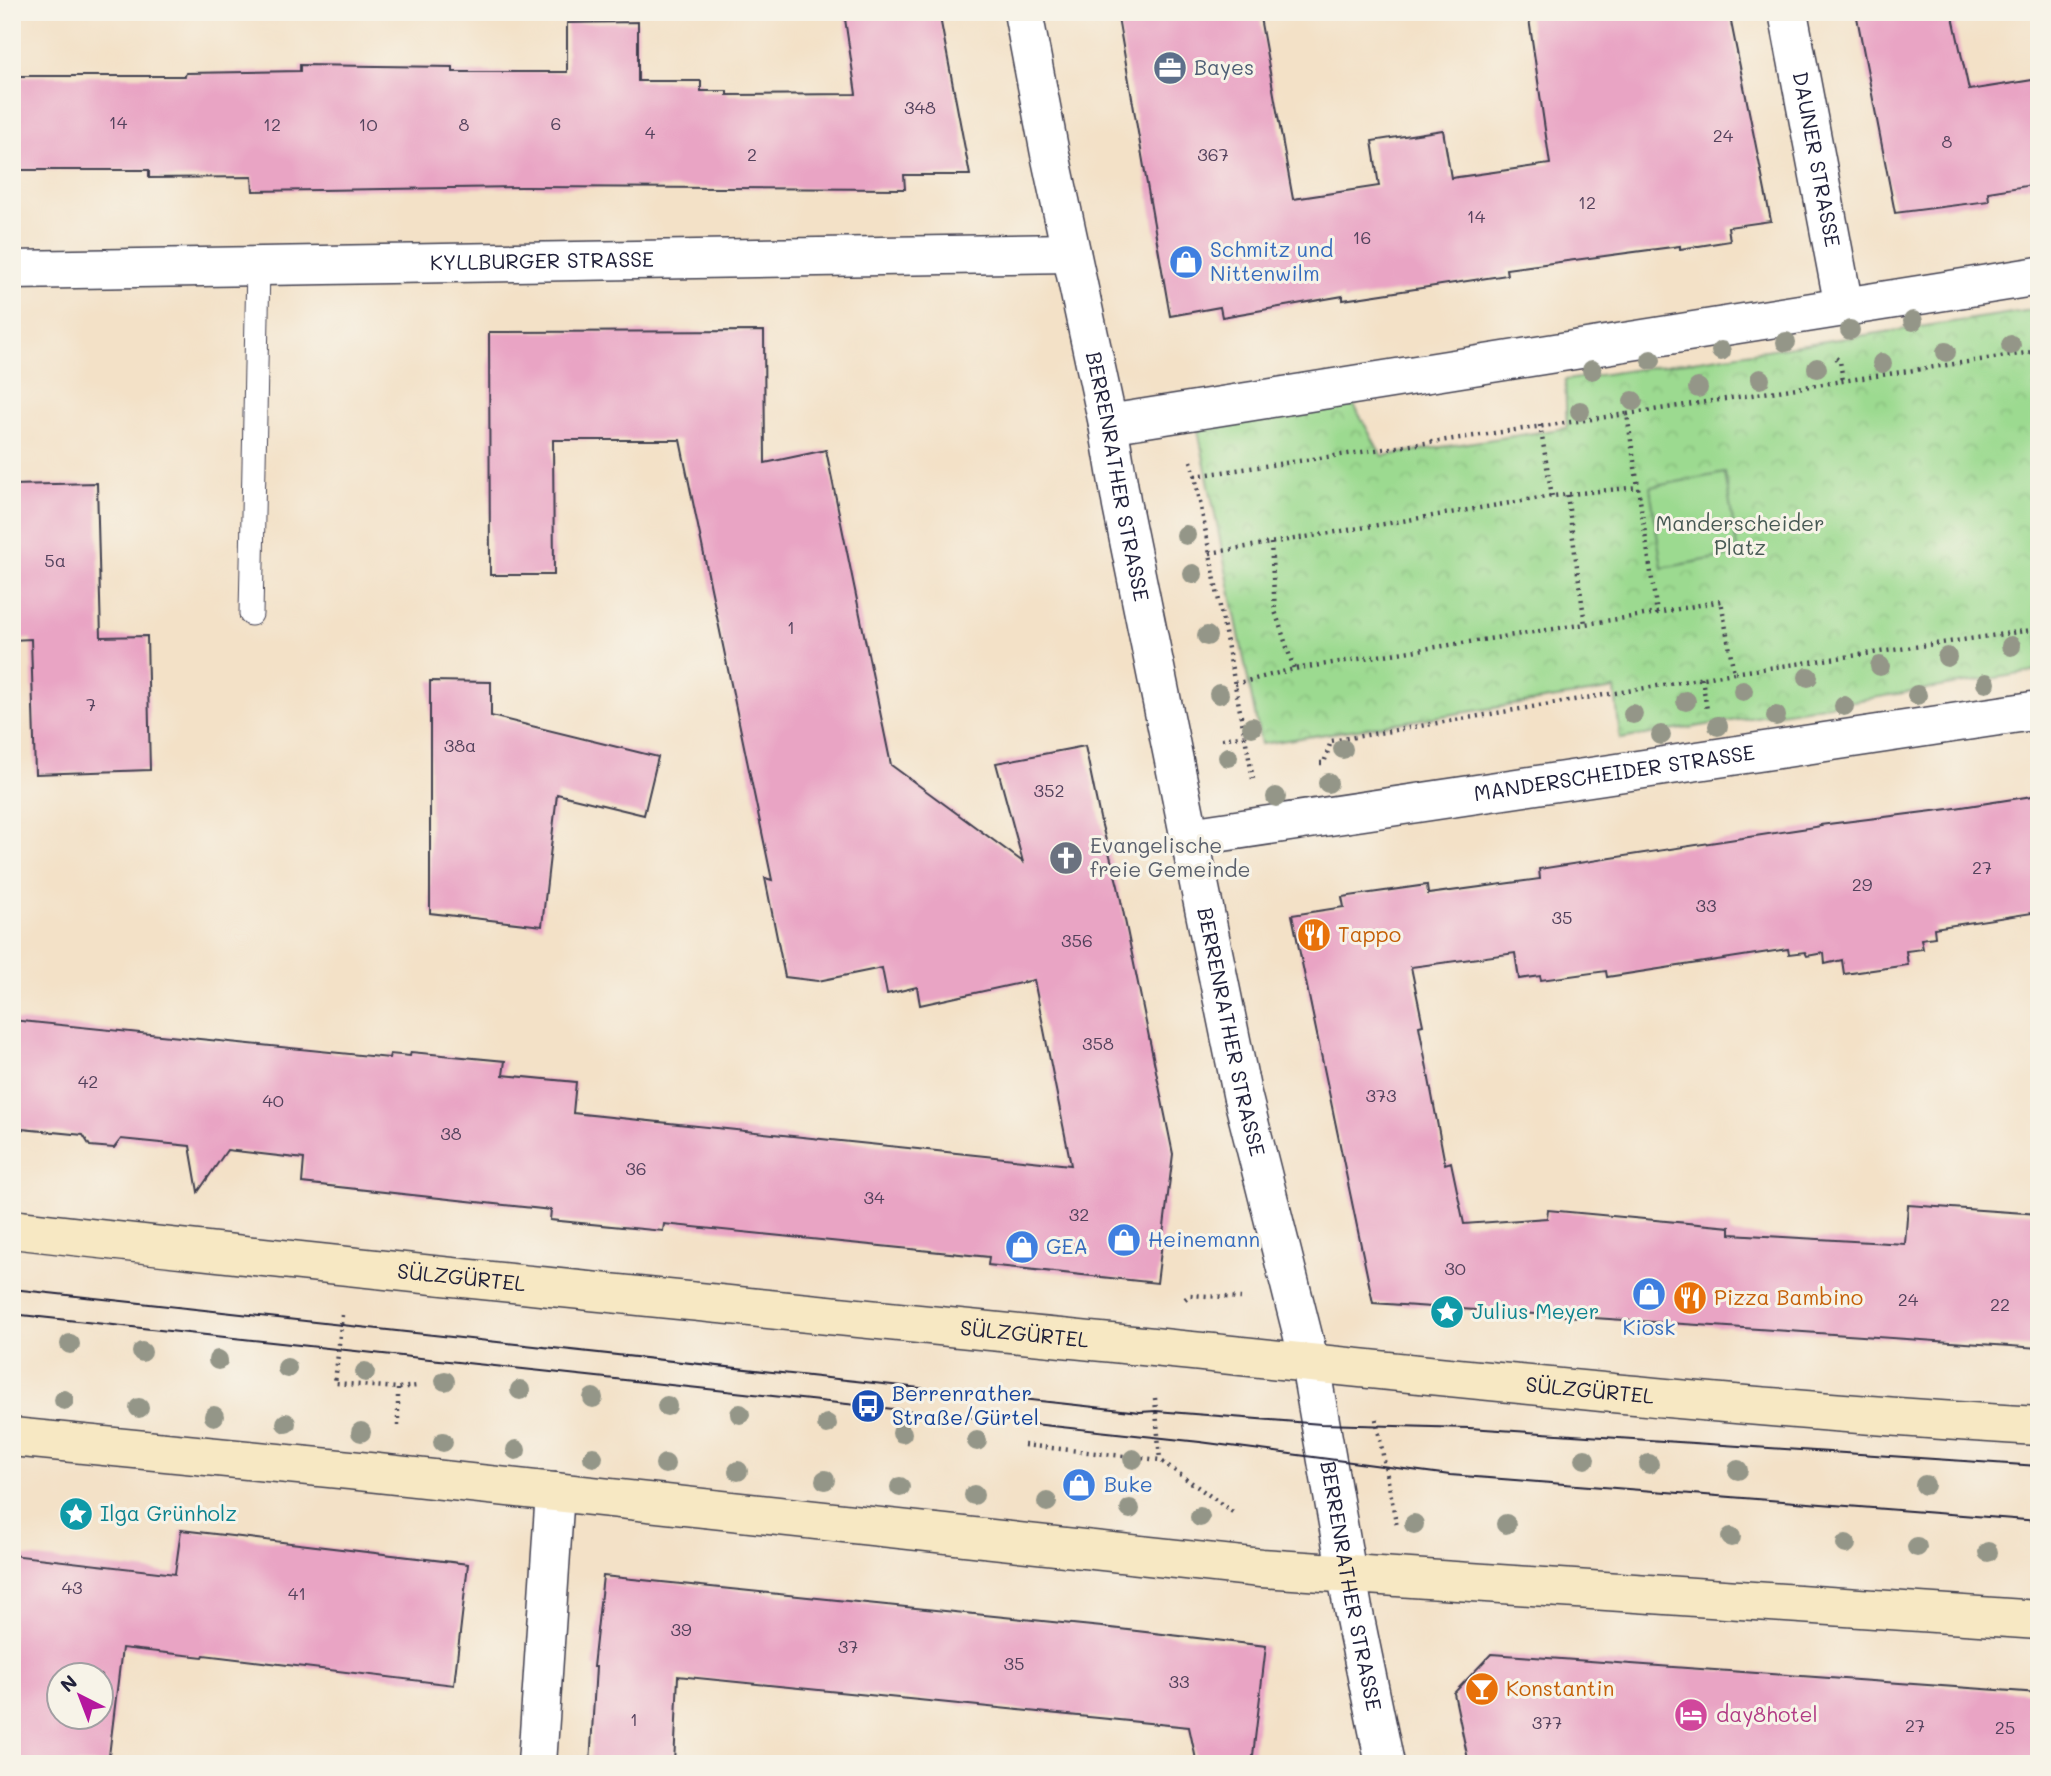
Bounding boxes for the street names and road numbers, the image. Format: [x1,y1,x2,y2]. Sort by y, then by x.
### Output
street label: DAUNER STRASSE [1788,69,1847,249]
street label: KYLLBURGER STRASSE [430,245,654,275]
street label: BERRENRATHER STRASSE [1081,349,1156,603]
street label: MANDERSCHEIDER STRASSE [1472,738,1756,806]
street label: BERRENRATHER STRASSE [1192,905,1272,1159]
street label: SÜLZGÜRTEL [396,1256,527,1296]
street label: SÜLZGÜRTEL [959,1313,1090,1353]
street label: SÜLZGÜRTEL [1524,1370,1655,1409]
street label: BERRENRATHER STRASSE [1315,1459,1389,1713]

